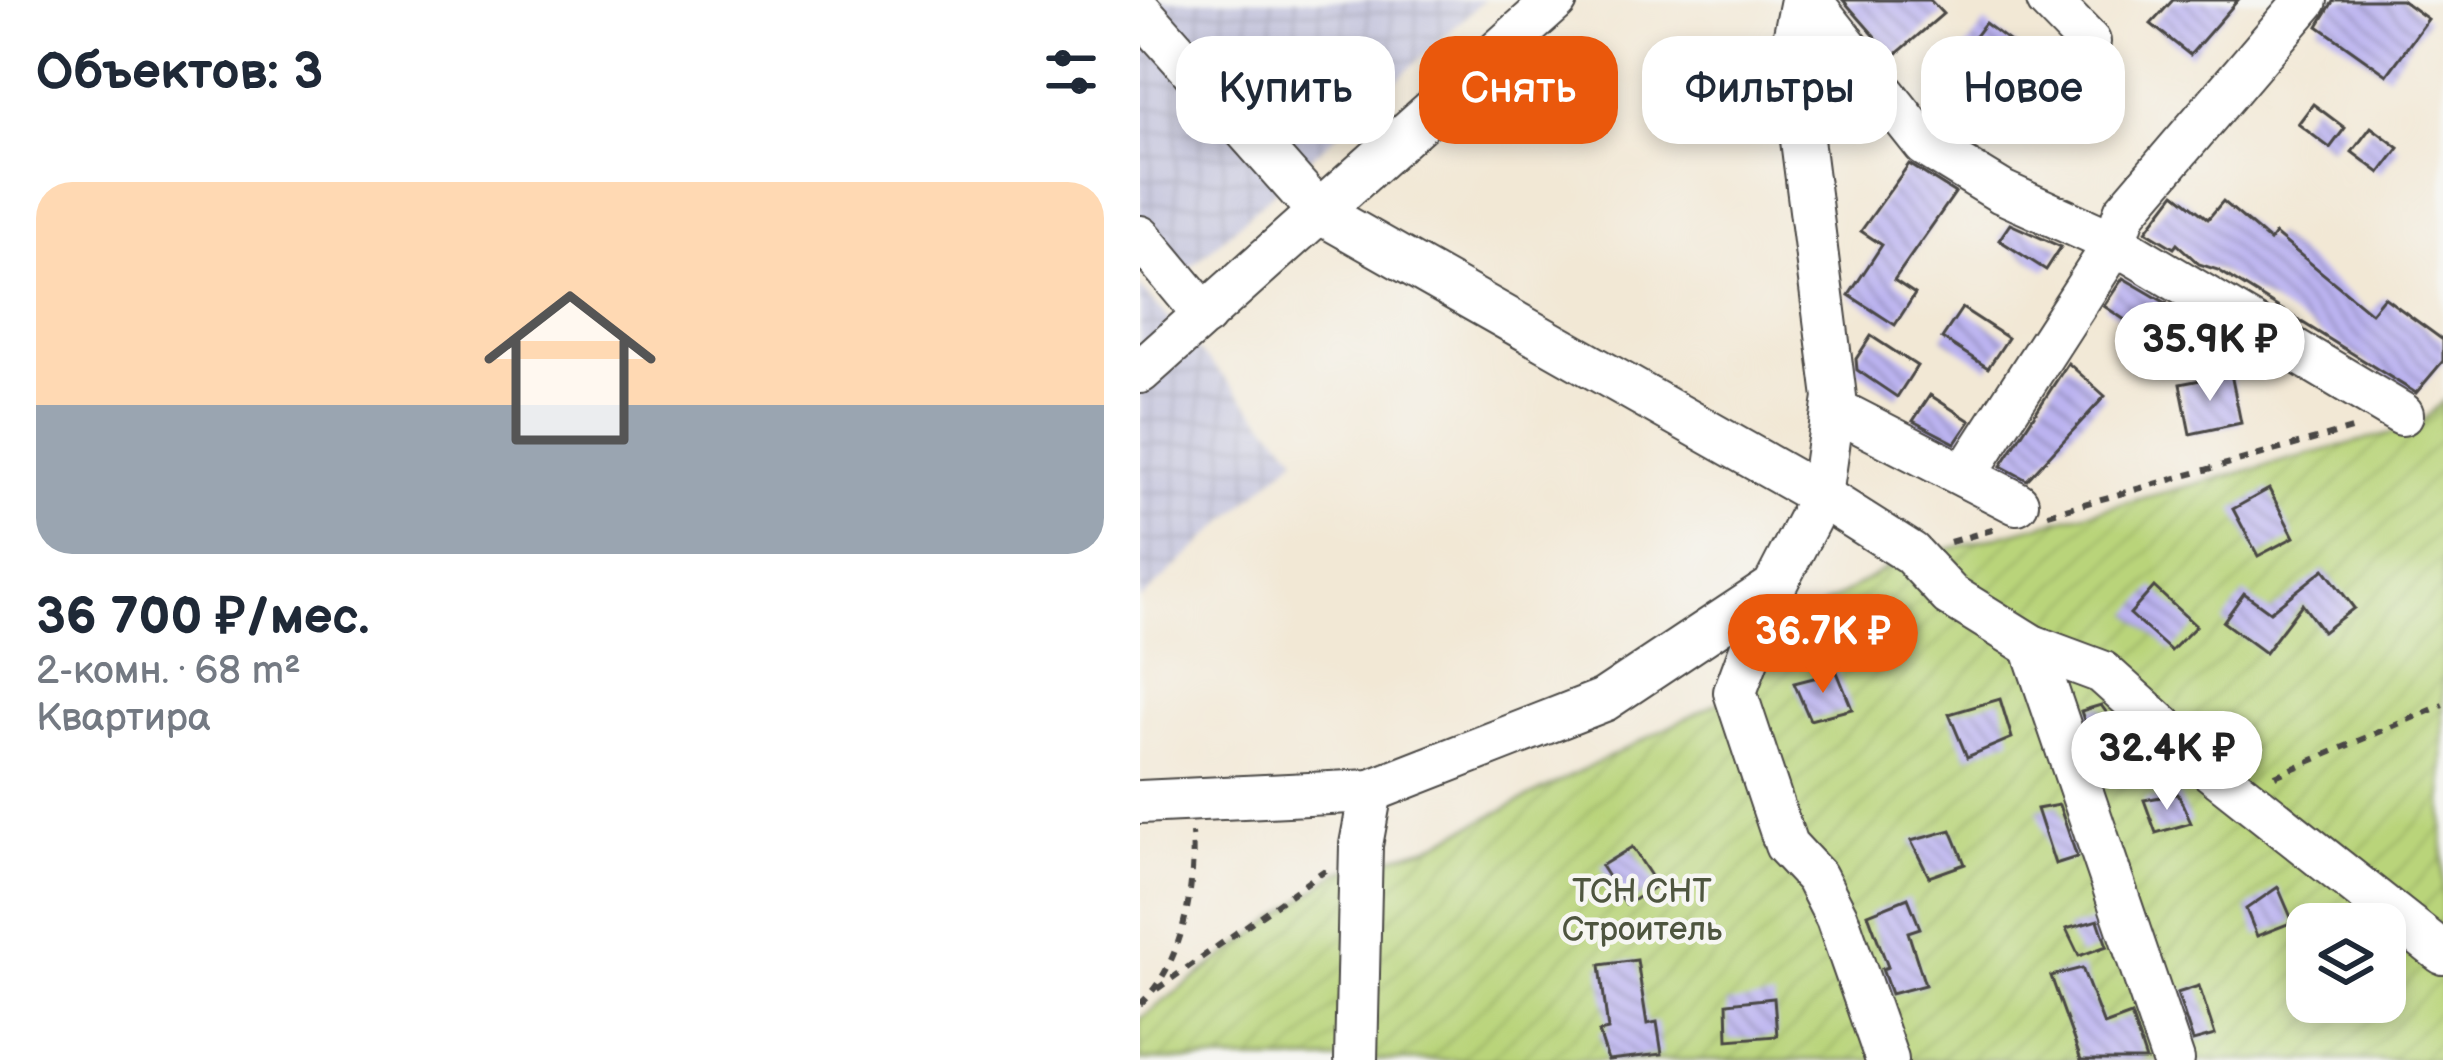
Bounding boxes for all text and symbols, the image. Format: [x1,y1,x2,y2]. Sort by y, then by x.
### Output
chip: Купить [1176,36,1395,144]
chip: Снять [1419,36,1618,144]
chip: Фильтры [1642,36,1897,144]
chip: Новое [1921,36,2125,144]
icon: filters [1038,39,1104,105]
text: Объектов: 3 [36,42,323,103]
icon: home [462,260,678,476]
pin: 35.9K ₽ [2099,302,2321,404]
text: 35.9K ₽ [2142,317,2278,364]
text: 36 700 ₽/мес. [36,587,369,648]
pin: 36.7K ₽ [1712,594,1934,696]
text: 36.7K ₽ [1755,609,1891,656]
text: 2-комн. · 68 m² [36,648,301,695]
text: Квартира [36,695,211,742]
pin: 32.4K ₽ [2056,711,2278,813]
text: 32.4K ₽ [2098,726,2236,773]
park label: ТСН СНТ Строитель [1562,872,1722,950]
map controls [2286,903,2406,1023]
button: layers [2286,903,2406,1023]

